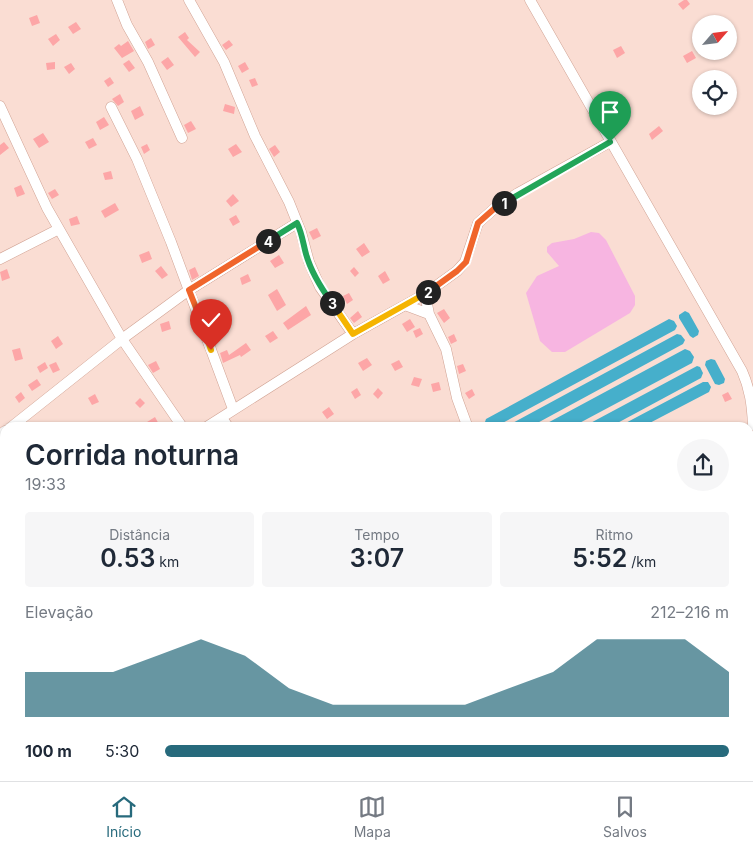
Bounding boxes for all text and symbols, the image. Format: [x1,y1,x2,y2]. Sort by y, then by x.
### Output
north arrow [692,15,738,60]
map controls [692,15,737,115]
button: locate [692,70,737,115]
pin [589,91,631,142]
icon: arrive [596,98,624,126]
pin: 1 [492,190,516,216]
text: 1 [501,195,508,212]
pin: 4 [256,228,280,254]
text: 4 [264,233,273,250]
pin: 2 [416,280,440,304]
text: 2 [424,284,433,301]
pin: 3 [320,290,344,316]
text: 3 [328,295,337,312]
pin [190,299,232,350]
icon: check [197,306,225,334]
text: Corrida noturna [25,438,239,472]
button: share [677,439,729,491]
text: 19:33 [25,474,66,494]
text: Distância [109,526,170,543]
text: Tempo [354,526,400,543]
text: Ritmo [596,526,633,543]
text: 0.53 [100,543,155,573]
text: 3:07 [350,543,404,573]
text: 5:52 [572,543,627,573]
text: km [155,553,179,570]
text: /km [627,553,656,570]
text: Elevação [25,602,93,622]
text: 212–216 m [650,602,729,622]
text: 100 m [25,741,72,761]
text: 5:30 [105,741,139,761]
tab: Início [106,793,141,840]
tab: Mapa [354,793,391,840]
tab: Salvos [603,793,647,840]

